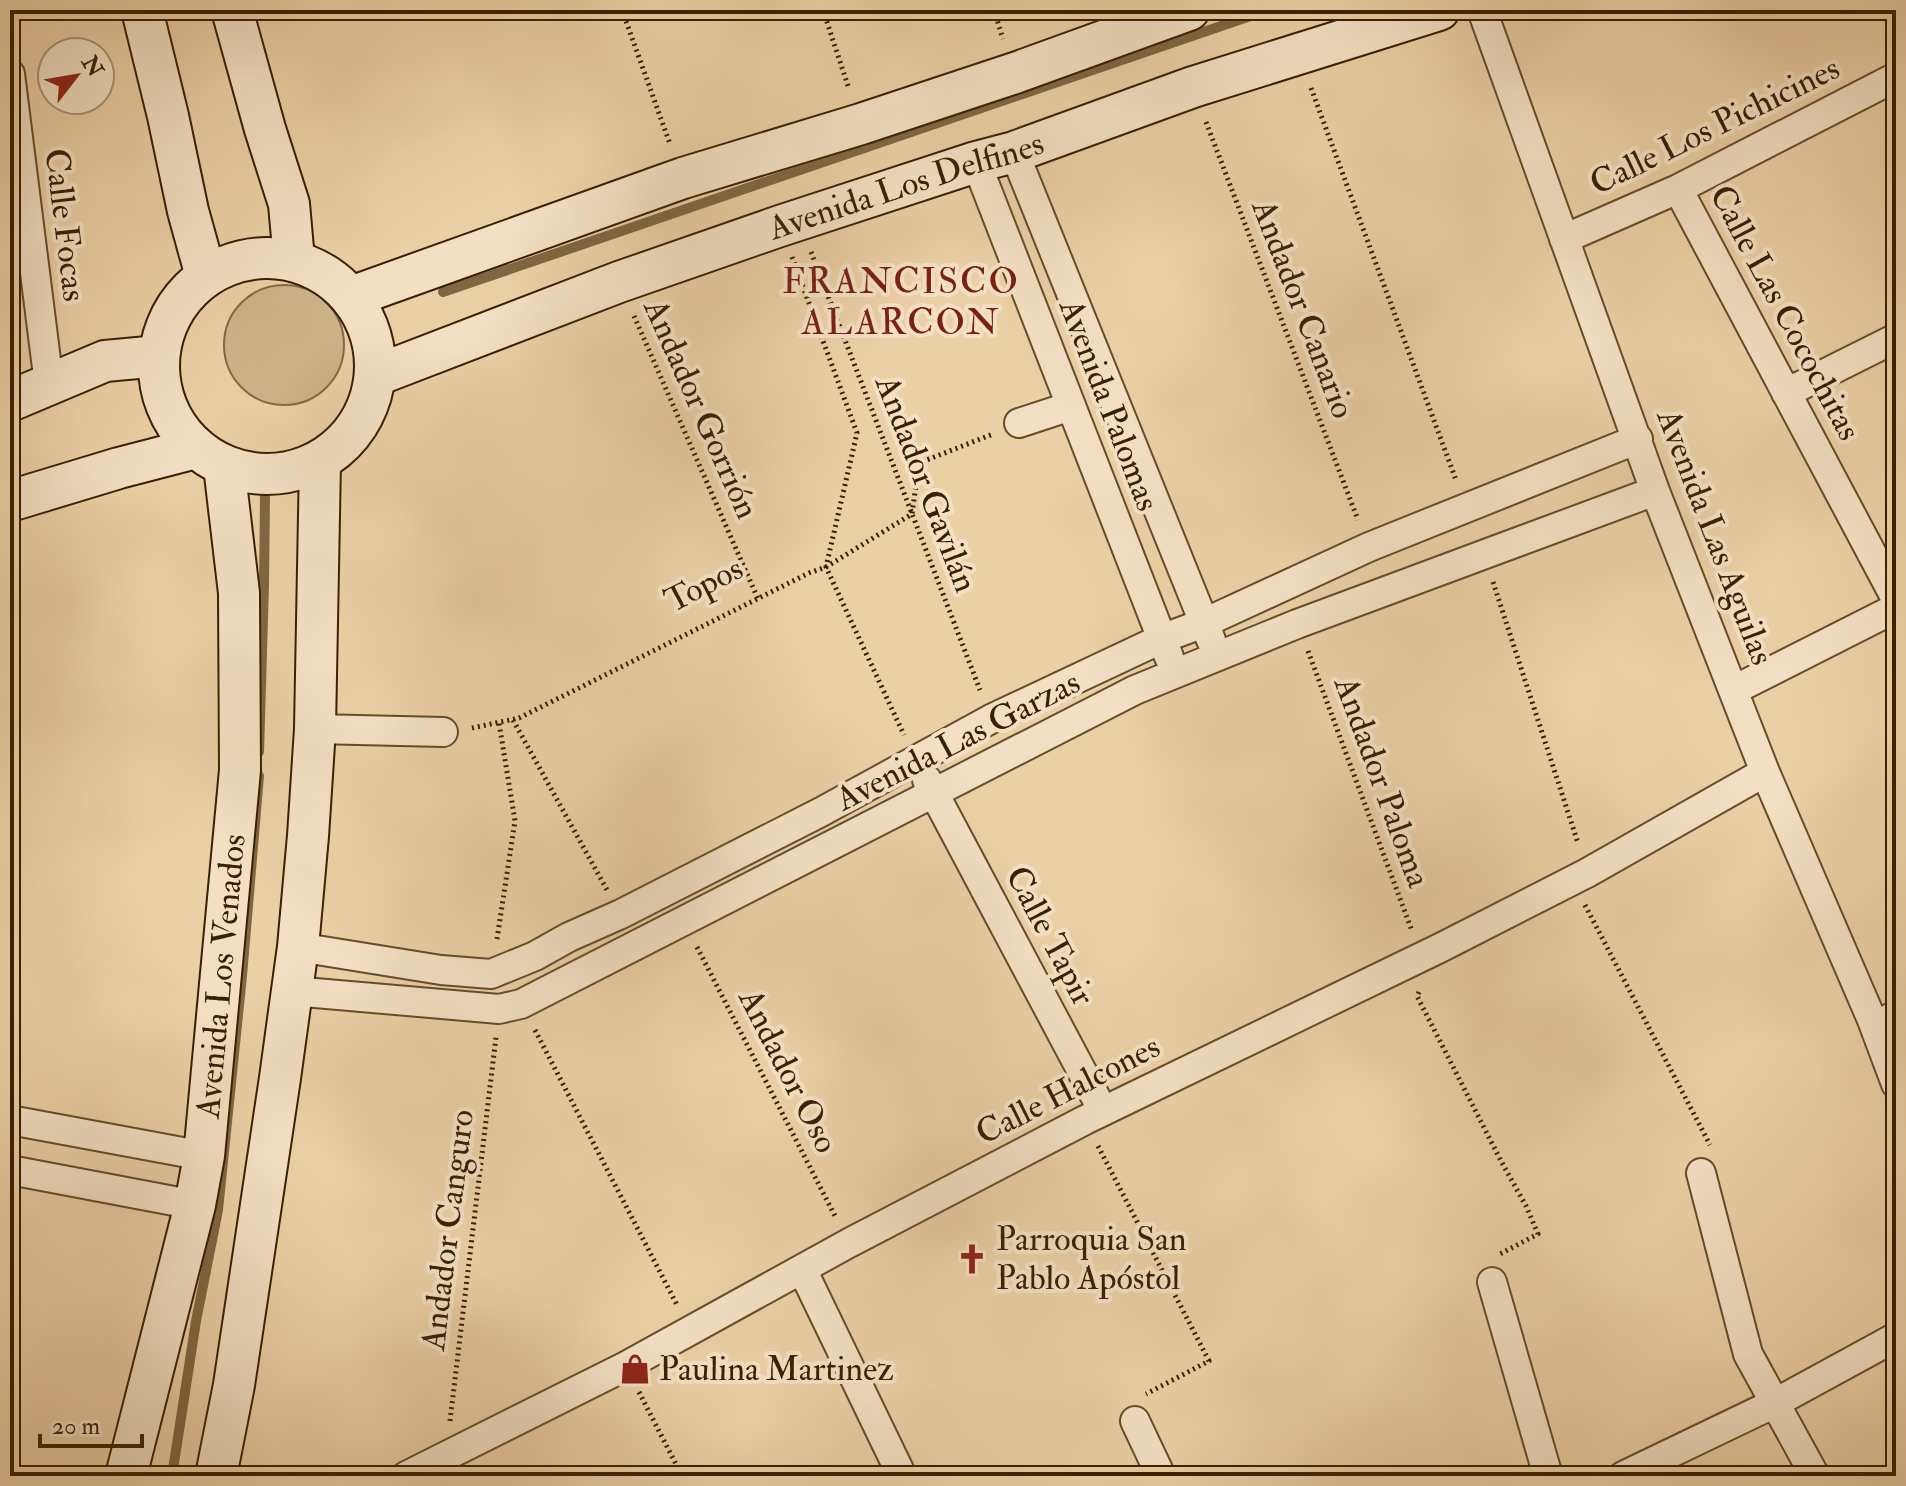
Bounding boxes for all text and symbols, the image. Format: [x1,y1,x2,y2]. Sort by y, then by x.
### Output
north arrow [36,36,116,116]
street label: Calle Los Pichicines [1583,47,1847,205]
text: N [75,50,110,82]
street label: Avenida Los Delfines [762,122,1050,250]
street label: Calle Focas [34,146,96,304]
street label: Calle Las Cocochitas [1700,178,1870,448]
street label: Andador Canario [1241,193,1364,424]
district label: FRANCISCO ALARCON [782,259,1020,345]
street label: Andador Gorrión [633,292,769,525]
street label: Avenida Palomas [1049,292,1169,517]
street label: Andador Gavilán [865,369,987,598]
street label: Avenida Las Aguilas [1646,402,1784,671]
street label: Topos [658,547,750,623]
street label: Avenida Las Garzas [828,661,1087,822]
street label: Andador Paloma [1324,670,1440,894]
street label: Avenida Los Venados [186,832,255,1121]
street label: Calle Tapir [995,859,1105,1013]
street label: Andador Oso [728,981,848,1160]
street label: Calle Halcones [969,1025,1167,1155]
street label: Andador Canguro [412,1107,484,1354]
place label: Parroquia San Pablo Apóstol [996,1218,1187,1300]
church icon: Parroquia San Pablo Apóstol [955,1242,989,1276]
place label: Paulina Martinez [659,1348,894,1391]
shop icon: Paulina Martinez [618,1352,652,1386]
scale bar [40,1398,142,1448]
text: 20 m [52,1411,101,1442]

